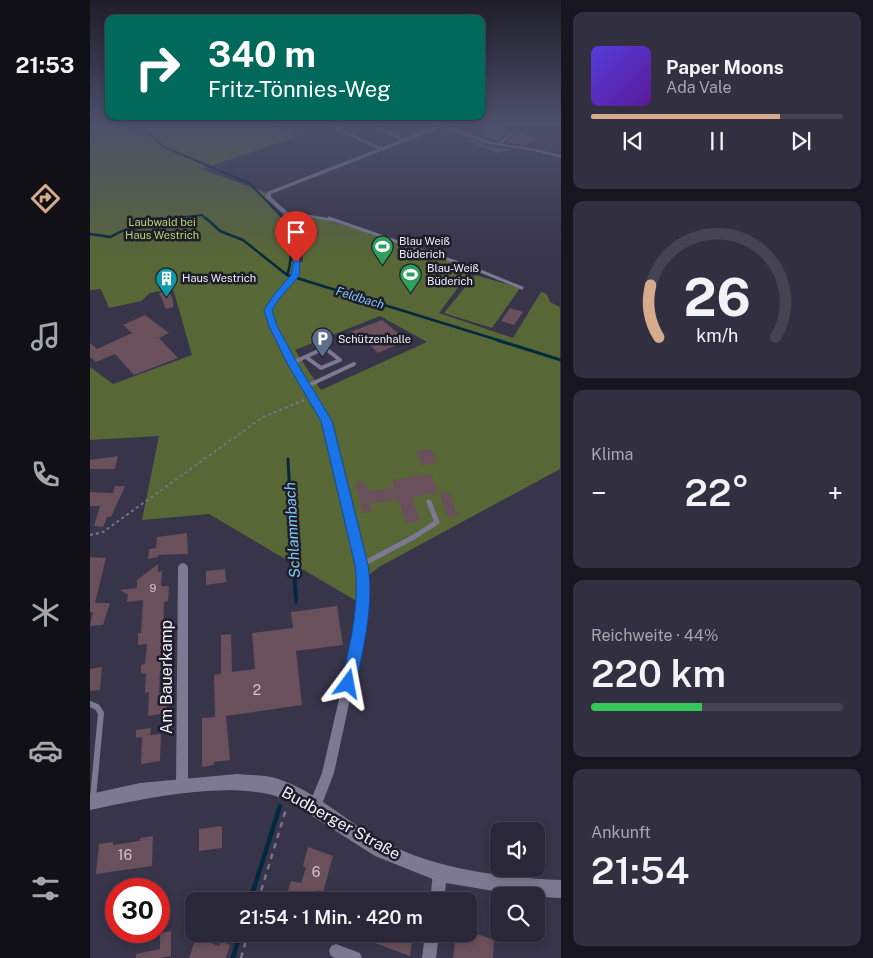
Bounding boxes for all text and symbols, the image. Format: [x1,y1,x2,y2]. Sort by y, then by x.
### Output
text: 340 m [208,34,316,75]
icon: right [125,35,190,100]
text: 21:53 [16,52,74,78]
text: Paper Moons [666,56,784,78]
text: Fritz-Tönnies-Weg [208,76,391,102]
text: Ada Vale [666,78,731,97]
icon: previous [619,127,647,155]
icon: pause [703,127,731,155]
icon: next [787,127,815,155]
icon: directions [28,181,63,216]
pin [275,211,317,262]
park label: Laubwald bei Haus Westrich [125,216,199,241]
icon: arrive [282,218,310,246]
sports icon: Blau Weiß Büderich [371,235,395,266]
place label: Blau Weiß Büderich [399,235,450,260]
sports icon: Blau-Weiß Büderich [399,262,423,293]
place label: Blau-Weiß Büderich [427,262,479,287]
building icon: Haus Westrich [154,266,178,297]
text: 26 [683,267,751,328]
place label: Haus Westrich [182,272,256,284]
water label: Feldbach [334,284,386,312]
icon: music [28,319,63,354]
text: km/h [696,325,738,346]
parking icon: Schützenhalle [310,327,334,358]
place label: Schützenhalle [338,333,411,345]
text: Klima [591,445,633,464]
icon: phone [28,457,63,492]
text: 22° [685,470,749,515]
text: − [591,476,607,509]
text: + [827,476,843,509]
water label: Schlammbach [281,482,303,578]
house number: 9 [150,582,157,594]
icon: climate [28,595,63,630]
street label: Am Bauerkamp [157,620,176,734]
text: Reichweite · 44% [591,626,718,645]
text: 220 km [591,651,726,696]
position arrow [321,657,373,709]
house number: 2 [253,682,261,698]
icon: car [28,733,63,768]
street label: Budberger Straße [278,782,404,864]
map controls [490,822,545,942]
button: sound [490,822,545,877]
text: Ankunft [591,823,651,842]
house number: 16 [118,847,132,863]
text: 21:54 [591,848,689,893]
house number: 6 [312,864,321,880]
icon: filters [28,871,63,906]
speed limit sign: 30 [105,878,170,943]
button: search [490,887,545,942]
text: 21:54 · 1 Min. · 420 m [239,906,423,928]

